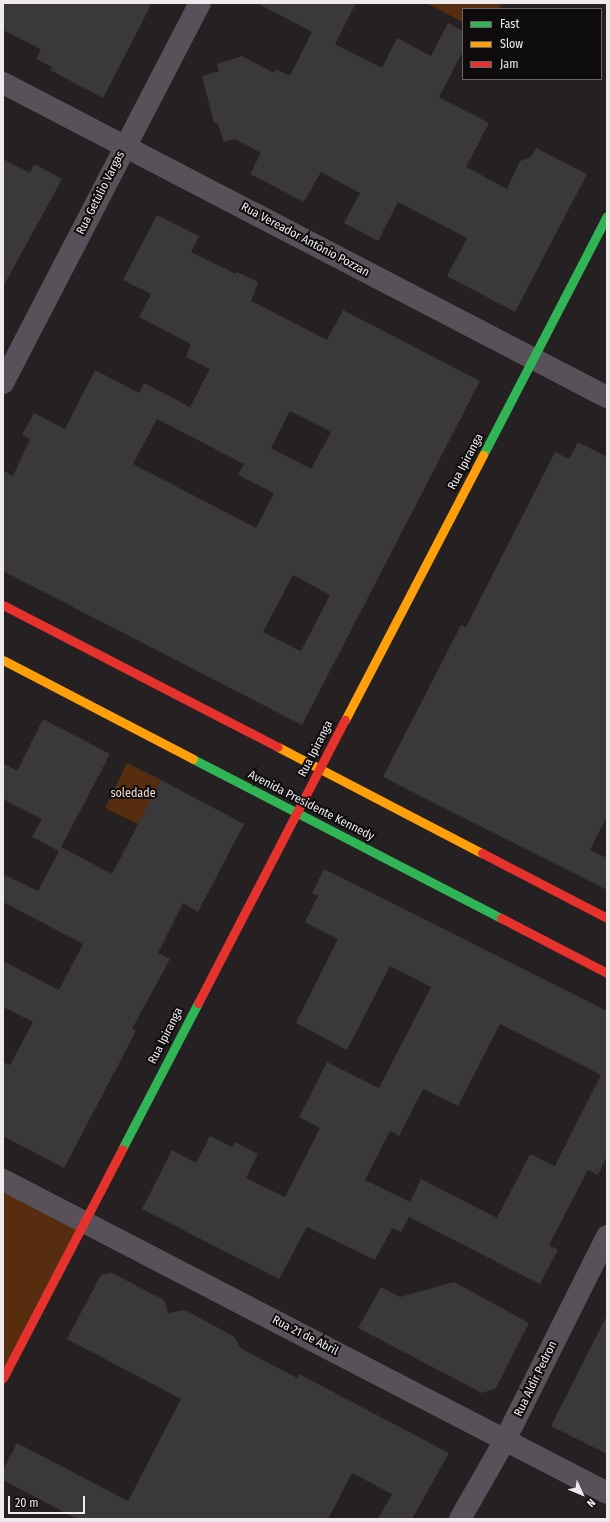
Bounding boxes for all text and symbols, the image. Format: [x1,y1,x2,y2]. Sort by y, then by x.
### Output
legend [462,8,602,80]
text: Fast [500,17,519,31]
text: Slow [500,37,523,51]
text: Jam [500,57,518,71]
street label: Rua Getúlio Vargas [74,149,128,237]
street label: Rua Vereador Antônio Pozzan [238,200,372,280]
street label: Rua Ipiranga [445,432,487,492]
street label: Rua Ipiranga [296,718,336,780]
street label: Avenida Presidente Kennedy [246,768,376,844]
park label: soledade [110,787,156,801]
street label: Rua Ipiranga [146,1005,186,1067]
street label: Rua 21 de Abril [270,1313,340,1359]
street label: Rua Aldir Pedron [512,1339,560,1419]
north arrow [562,1474,602,1514]
scale bar [10,1488,87,1514]
text: 20 m [15,1496,39,1510]
text: N [584,1496,598,1510]

